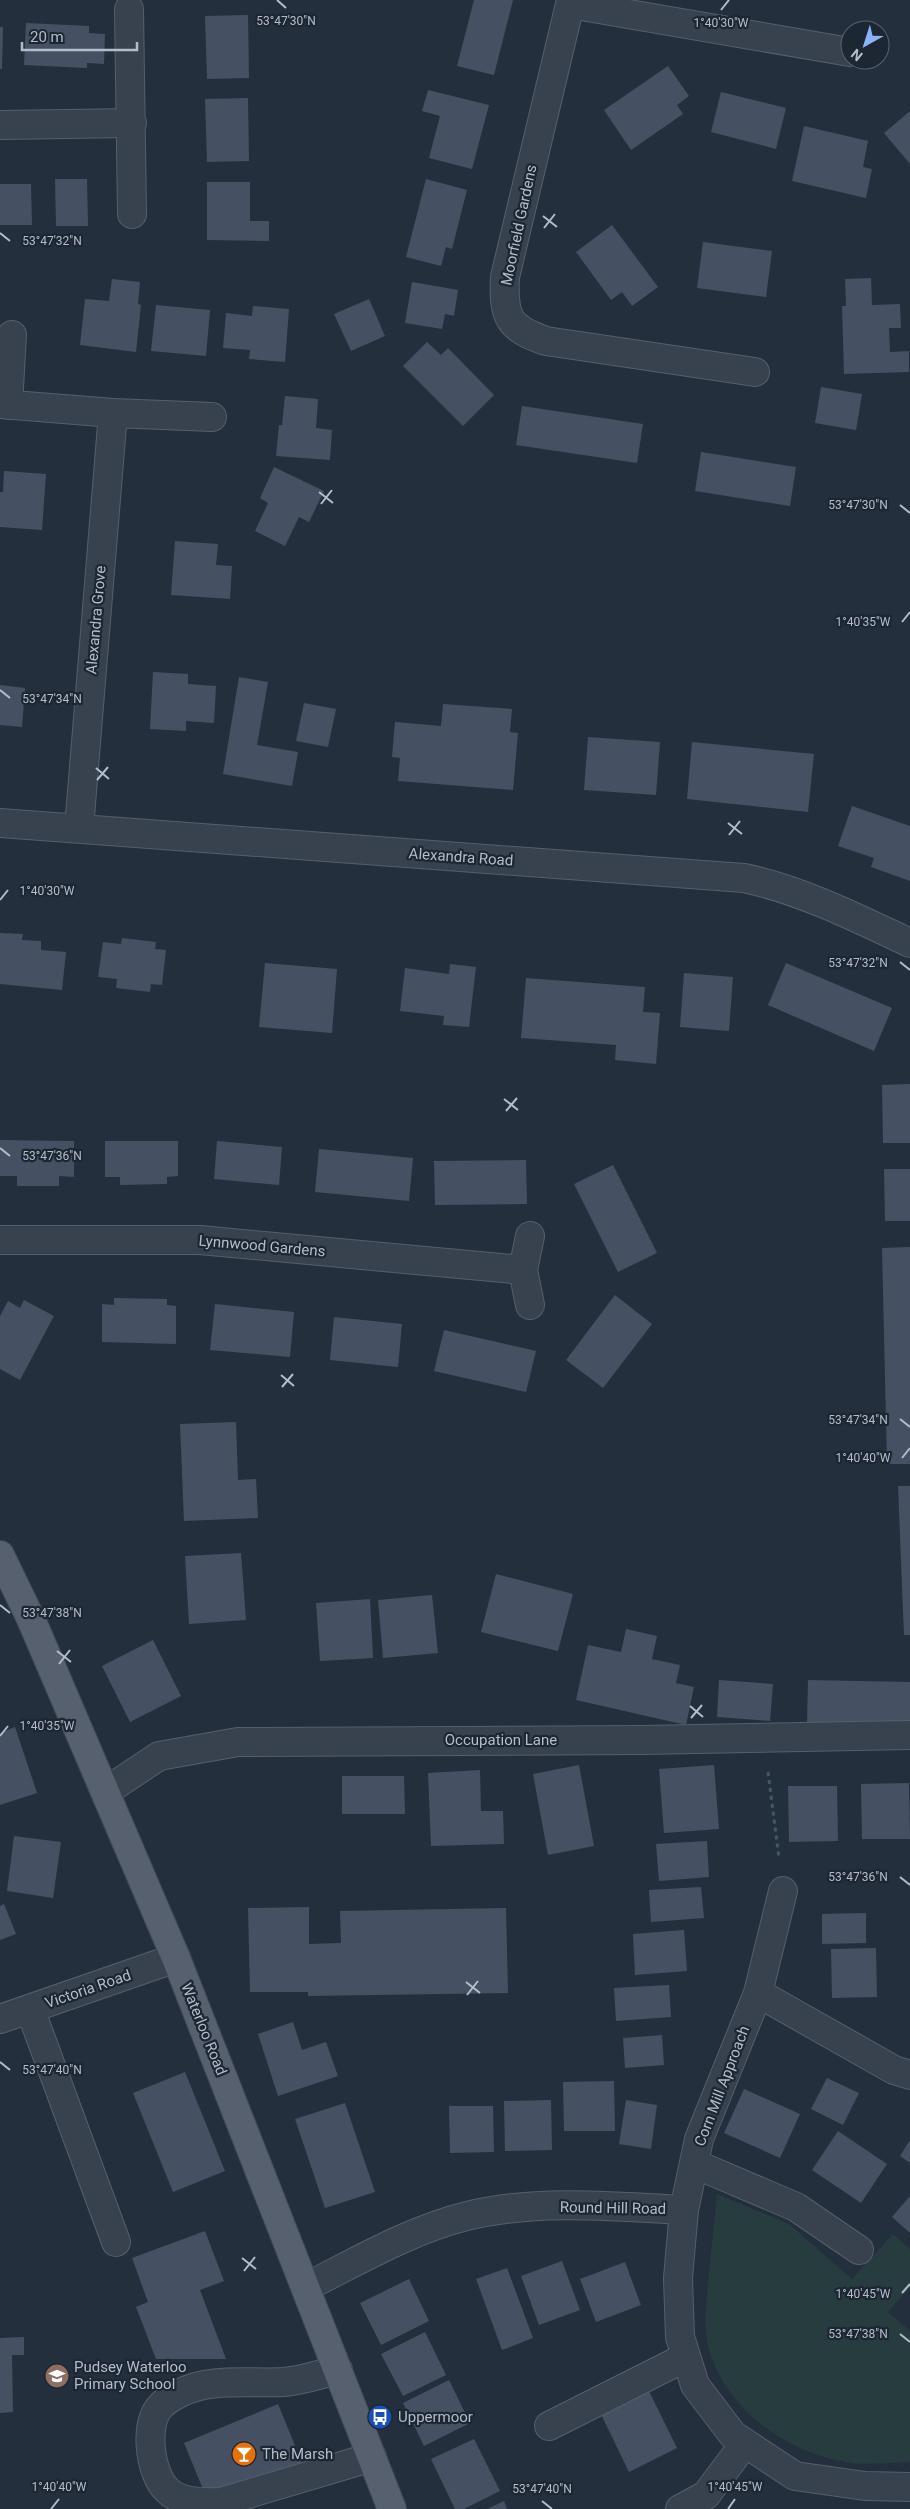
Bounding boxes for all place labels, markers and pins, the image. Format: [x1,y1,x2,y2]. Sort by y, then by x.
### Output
place label: Pudsey Waterloo Primary School [74,2358,187,2393]
school or university icon: Pudsey Waterloo Primary School [44,2363,70,2389]
bus stop icon: Uppermoor [367,2404,393,2430]
place label: Uppermoor [398,2408,473,2426]
bar icon: The Marsh [231,2441,257,2467]
place label: The Marsh [262,2445,333,2463]

